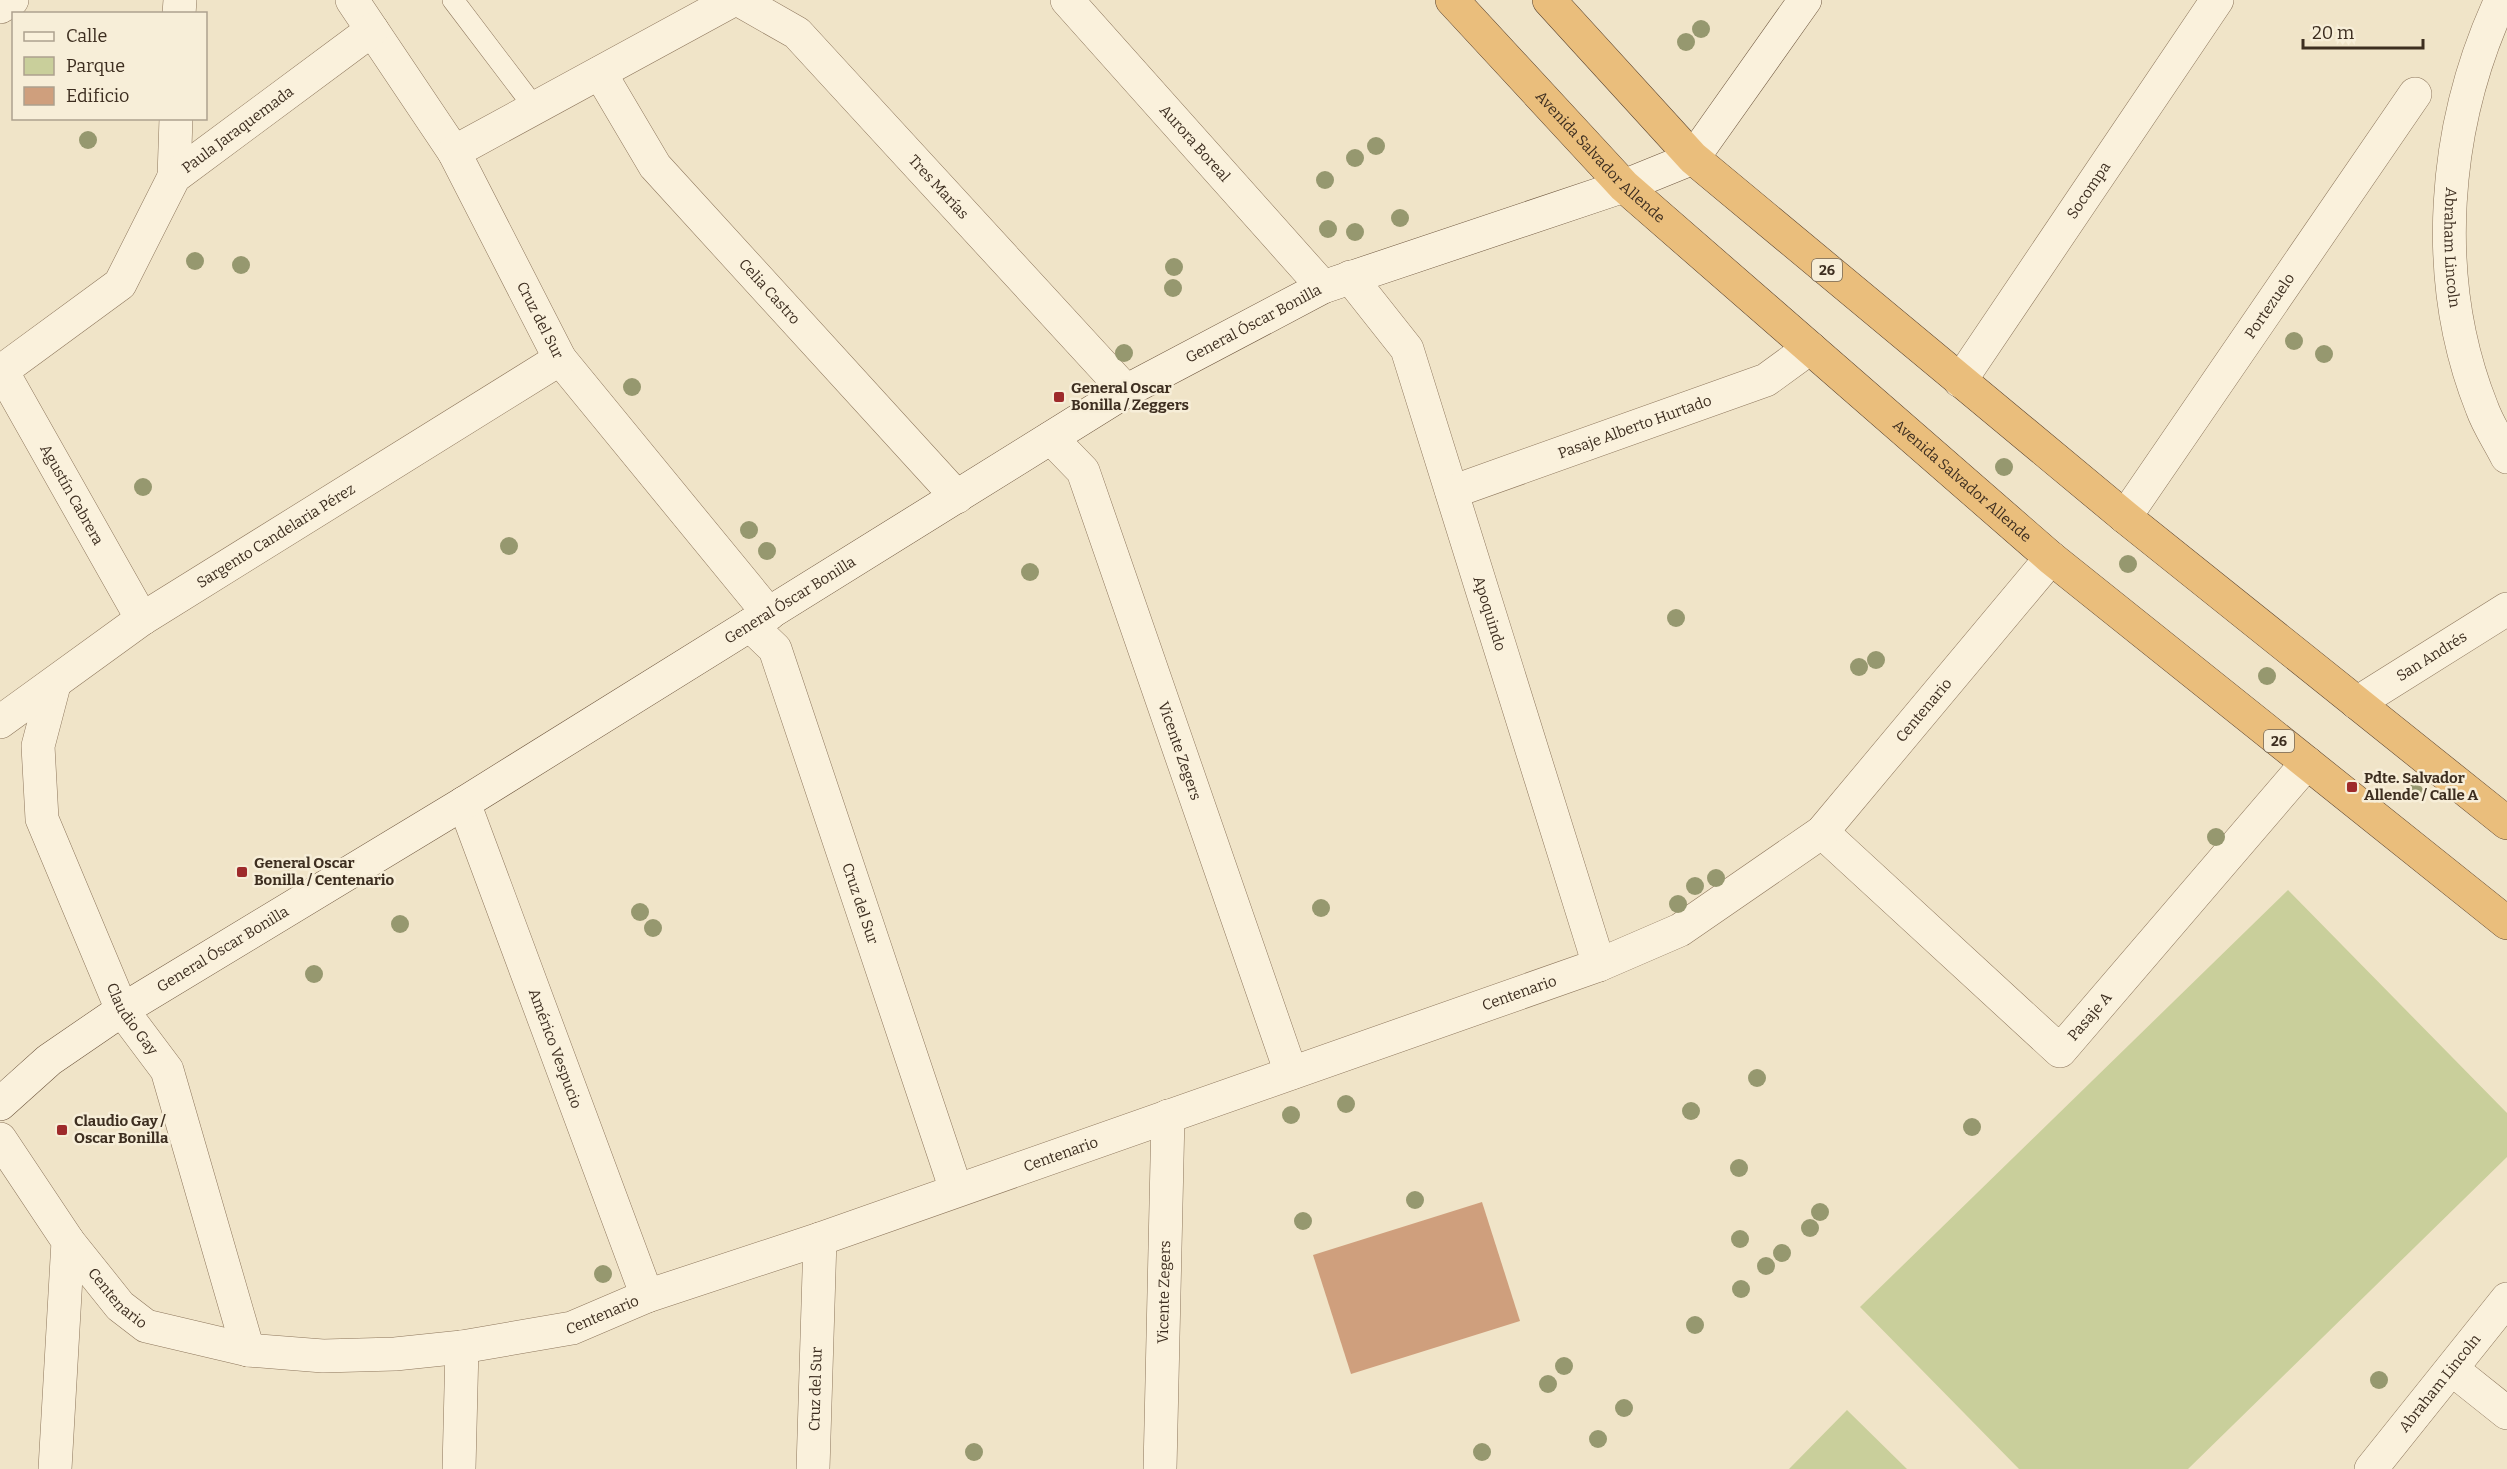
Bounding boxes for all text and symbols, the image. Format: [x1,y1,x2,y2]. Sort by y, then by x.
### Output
legend [12,12,207,120]
scale bar [2303,12,2423,50]
text: 20 m [2312,22,2354,44]
text: Calle [66,25,107,47]
text: Parque [66,55,125,77]
street label: Paula Jaraquemada [178,82,297,177]
text: Edificio [66,85,129,107]
street label: Avenida Salvador Allende [1532,87,1669,227]
street label: Aurora Boreal [1156,101,1234,185]
street label: Tres Marías [905,151,972,223]
street label: Socompa [2063,158,2114,222]
street label: Abraham Lincoln [2440,187,2464,309]
street label: Celia Castro [735,255,804,328]
road number: 26 [1812,259,1842,281]
street label: Portezuelo [2241,270,2298,342]
street label: Cruz del Sur [513,279,568,362]
street label: General Óscar Bonilla [1183,280,1324,367]
place label: General Oscar Bonilla / Zeggers [1071,379,1189,414]
marker: General Oscar Bonilla / Zeggers [1052,390,1066,404]
street label: Pasaje Alberto Hurtado [1556,391,1714,462]
street label: Avenida Salvador Allende [1889,416,2035,546]
street label: Agustín Cabrera [36,441,107,548]
street label: Sargento Candelaria Pérez [193,480,358,592]
street label: General Óscar Bonilla [721,553,859,648]
street label: Apoquindo [1469,574,1510,653]
street label: San Andrés [2393,627,2470,685]
street label: Centenario [1892,675,1956,746]
street label: Vicente Zegers [1154,699,1205,802]
road number: 26 [2264,730,2294,752]
place label: Pdte. Salvador Allende / Calle A [2364,769,2479,804]
marker: Pdte. Salvador Allende / Calle A [2345,780,2359,794]
place label: General Oscar Bonilla / Centenario [254,854,395,889]
street label: Cruz del Sur [838,861,882,947]
marker: General Oscar Bonilla / Centenario [235,865,249,879]
street label: General Óscar Bonilla [153,902,292,996]
street label: Centenario [1480,972,1559,1014]
street label: Claudio Gay [103,980,162,1059]
street label: Américo Vespucio [525,986,586,1111]
street label: Pasaje A [2064,988,2116,1044]
place label: Claudio Gay / Oscar Bonilla [74,1112,169,1147]
marker: Claudio Gay / Oscar Bonilla [55,1123,69,1137]
street label: Centenario [1021,1133,1100,1176]
street label: Vicente Zegers [1154,1240,1174,1344]
street label: Centenario [84,1264,151,1332]
street label: Centenario [565,1292,642,1338]
street label: Abraham Lincoln [2395,1330,2485,1436]
street label: Cruz del Sur [805,1346,826,1431]

